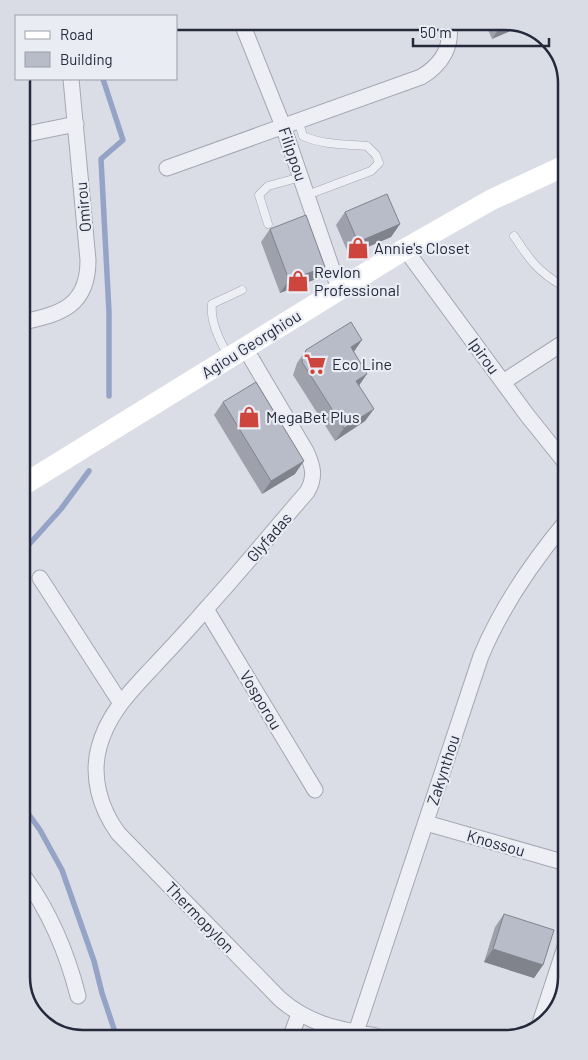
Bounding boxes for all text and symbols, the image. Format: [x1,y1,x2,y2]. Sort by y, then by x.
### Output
legend [15,15,178,80]
scale bar [413,15,549,47]
text: 50 m [420,23,452,41]
text: Road [60,25,93,43]
text: Building [60,50,113,68]
street label: Filippou [275,124,312,183]
street label: Omirou [71,181,94,233]
shop icon: Annie's Closet [345,235,371,261]
place label: Annie's Closet [374,238,470,257]
place label: Revlon Professional [314,262,400,299]
shop icon: Revlon Professional [285,268,311,294]
street label: Agiou Georghiou [197,305,304,382]
street label: Ipirou [465,334,504,378]
supermarket icon: Eco Line [302,351,328,377]
place label: Eco Line [332,354,392,373]
shop icon: MegaBet Plus [236,404,262,430]
place label: MegaBet Plus [266,407,360,426]
street label: Glyfadas [242,508,295,565]
street label: Vosporou [236,667,286,733]
street label: Zakynthou [422,732,463,807]
street label: Knossou [465,825,527,860]
street label: Thermopylon [162,877,239,956]

